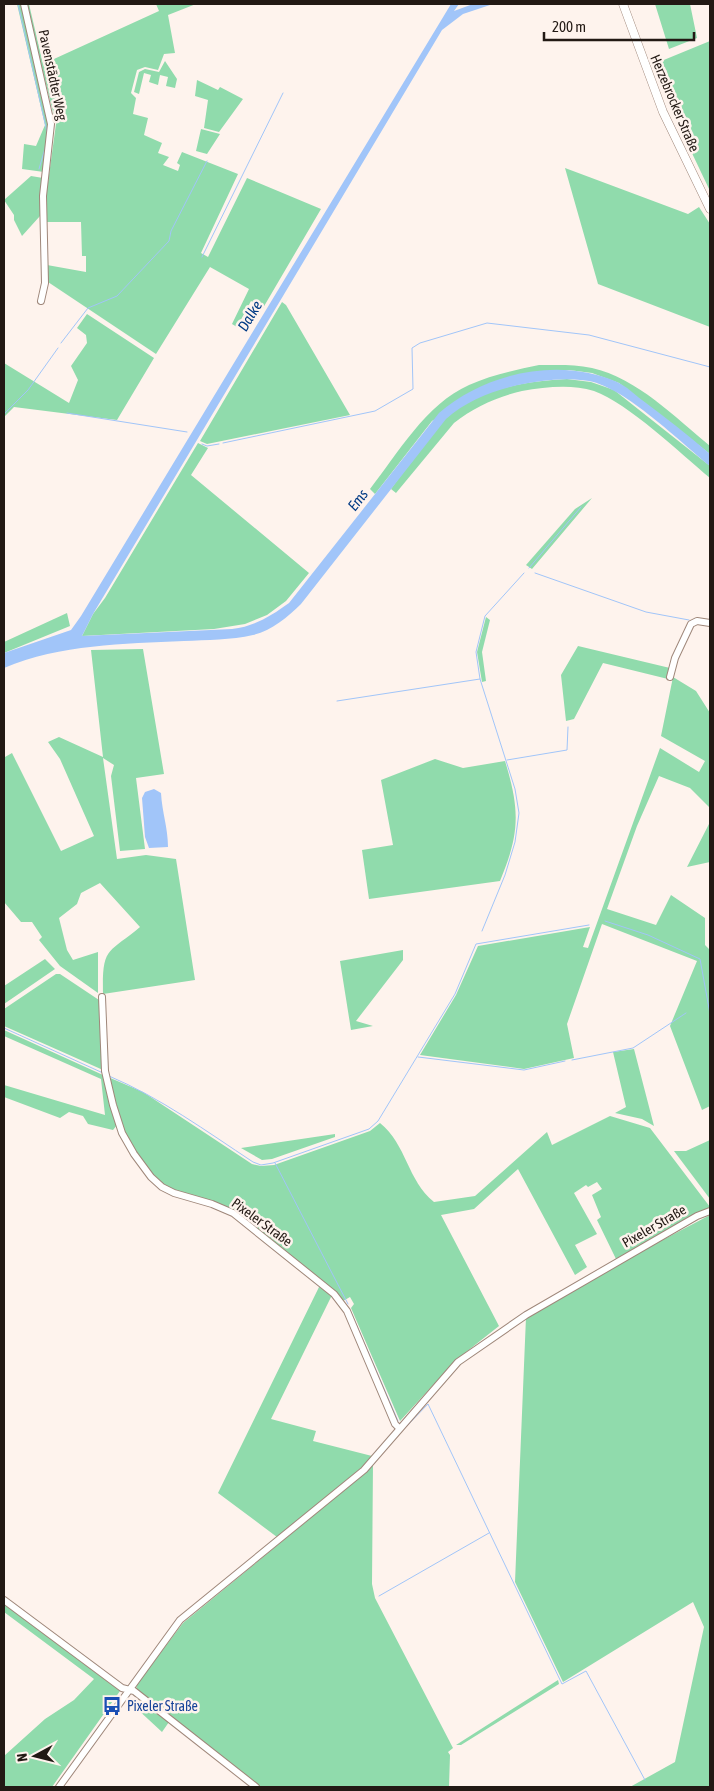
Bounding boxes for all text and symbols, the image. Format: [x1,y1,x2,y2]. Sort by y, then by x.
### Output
scale bar [544,10,694,42]
text: 200 m [552,18,586,35]
street label: Pavenstädter Weg [36,28,70,122]
street label: Herzebrocker Straße [647,52,703,154]
water label: Dalke [234,297,265,334]
water label: Ems [344,486,371,514]
street label: Pixeler Straße [229,1195,295,1249]
street label: Pixeler Straße [619,1201,689,1251]
bus stop icon: Pixeler Straße [101,1695,123,1717]
place label: Pixeler Straße [127,1698,198,1714]
north arrow [10,1731,60,1781]
text: N [14,1753,31,1763]

